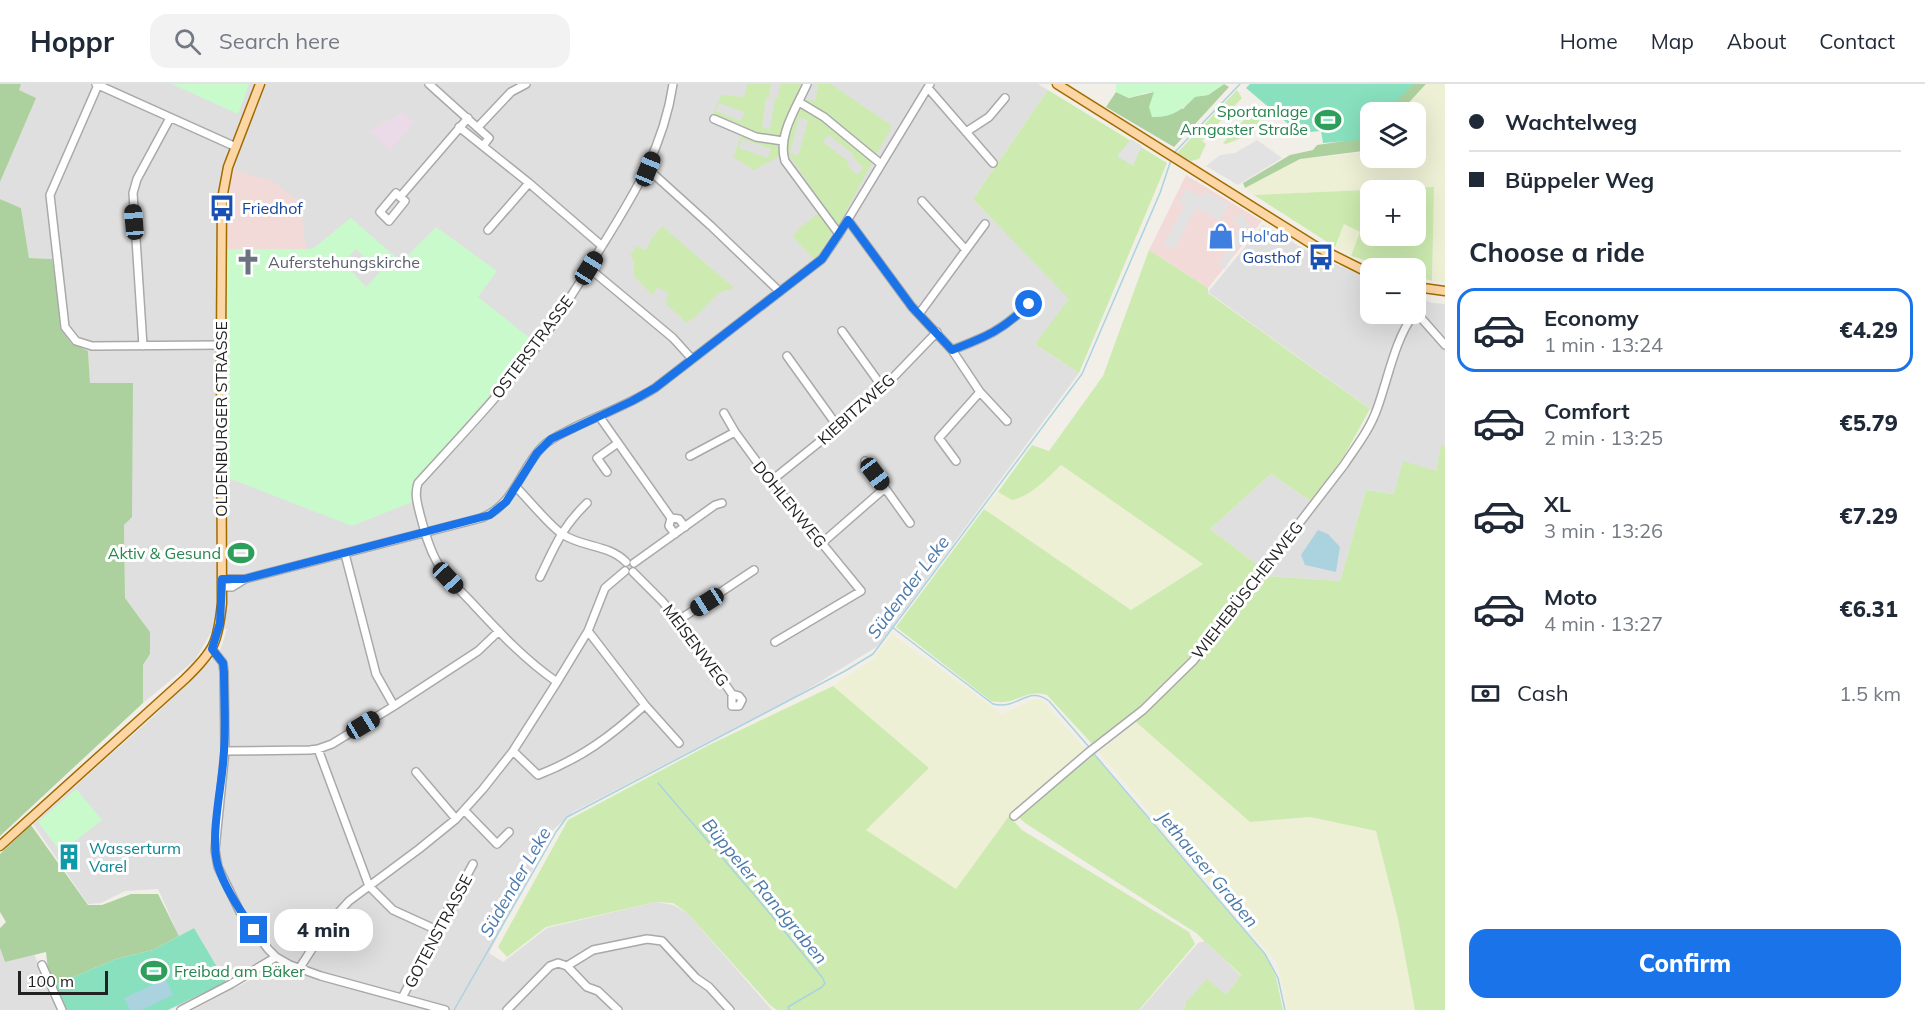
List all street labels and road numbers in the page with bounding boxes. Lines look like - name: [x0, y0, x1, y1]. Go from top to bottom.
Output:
- street label: OSTERSTRASSE: [487, 292, 577, 402]
- street label: OLDENBURGER STRASSE: [211, 321, 231, 517]
- street label: KIEBITZWEG: [813, 369, 899, 449]
- street label: DOHLENWEG: [749, 457, 831, 551]
- street label: WIEHEBÜSCHENWEG: [1187, 517, 1307, 663]
- street label: MEISENWEG: [659, 600, 733, 690]
- street label: GOTENSTRASSE: [400, 871, 476, 991]

